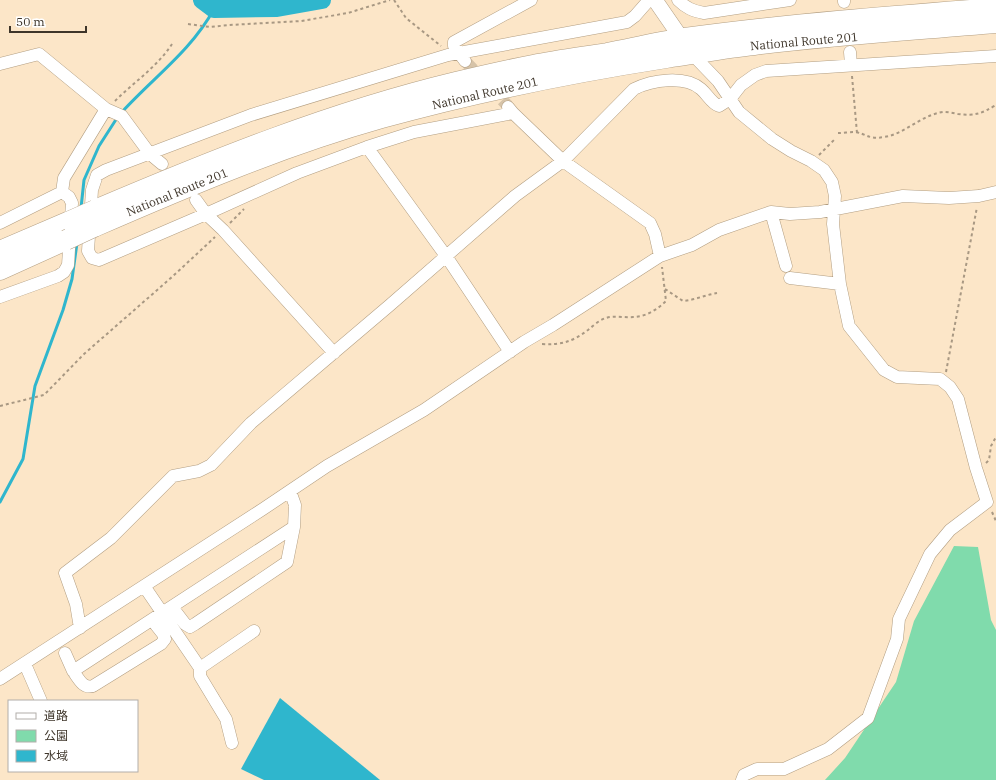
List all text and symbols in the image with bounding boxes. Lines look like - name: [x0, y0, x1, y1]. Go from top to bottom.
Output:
- scale bar: [10, 8, 86, 34]
- text: 50 m: [16, 14, 45, 29]
- street label: National Route 201: [749, 29, 859, 53]
- street label: National Route 201: [431, 74, 539, 112]
- street label: National Route 201: [124, 165, 230, 219]
- legend: [8, 700, 138, 772]
- text: 道路: [44, 708, 68, 723]
- text: 公園: [44, 728, 68, 743]
- text: 水域: [44, 748, 68, 763]

